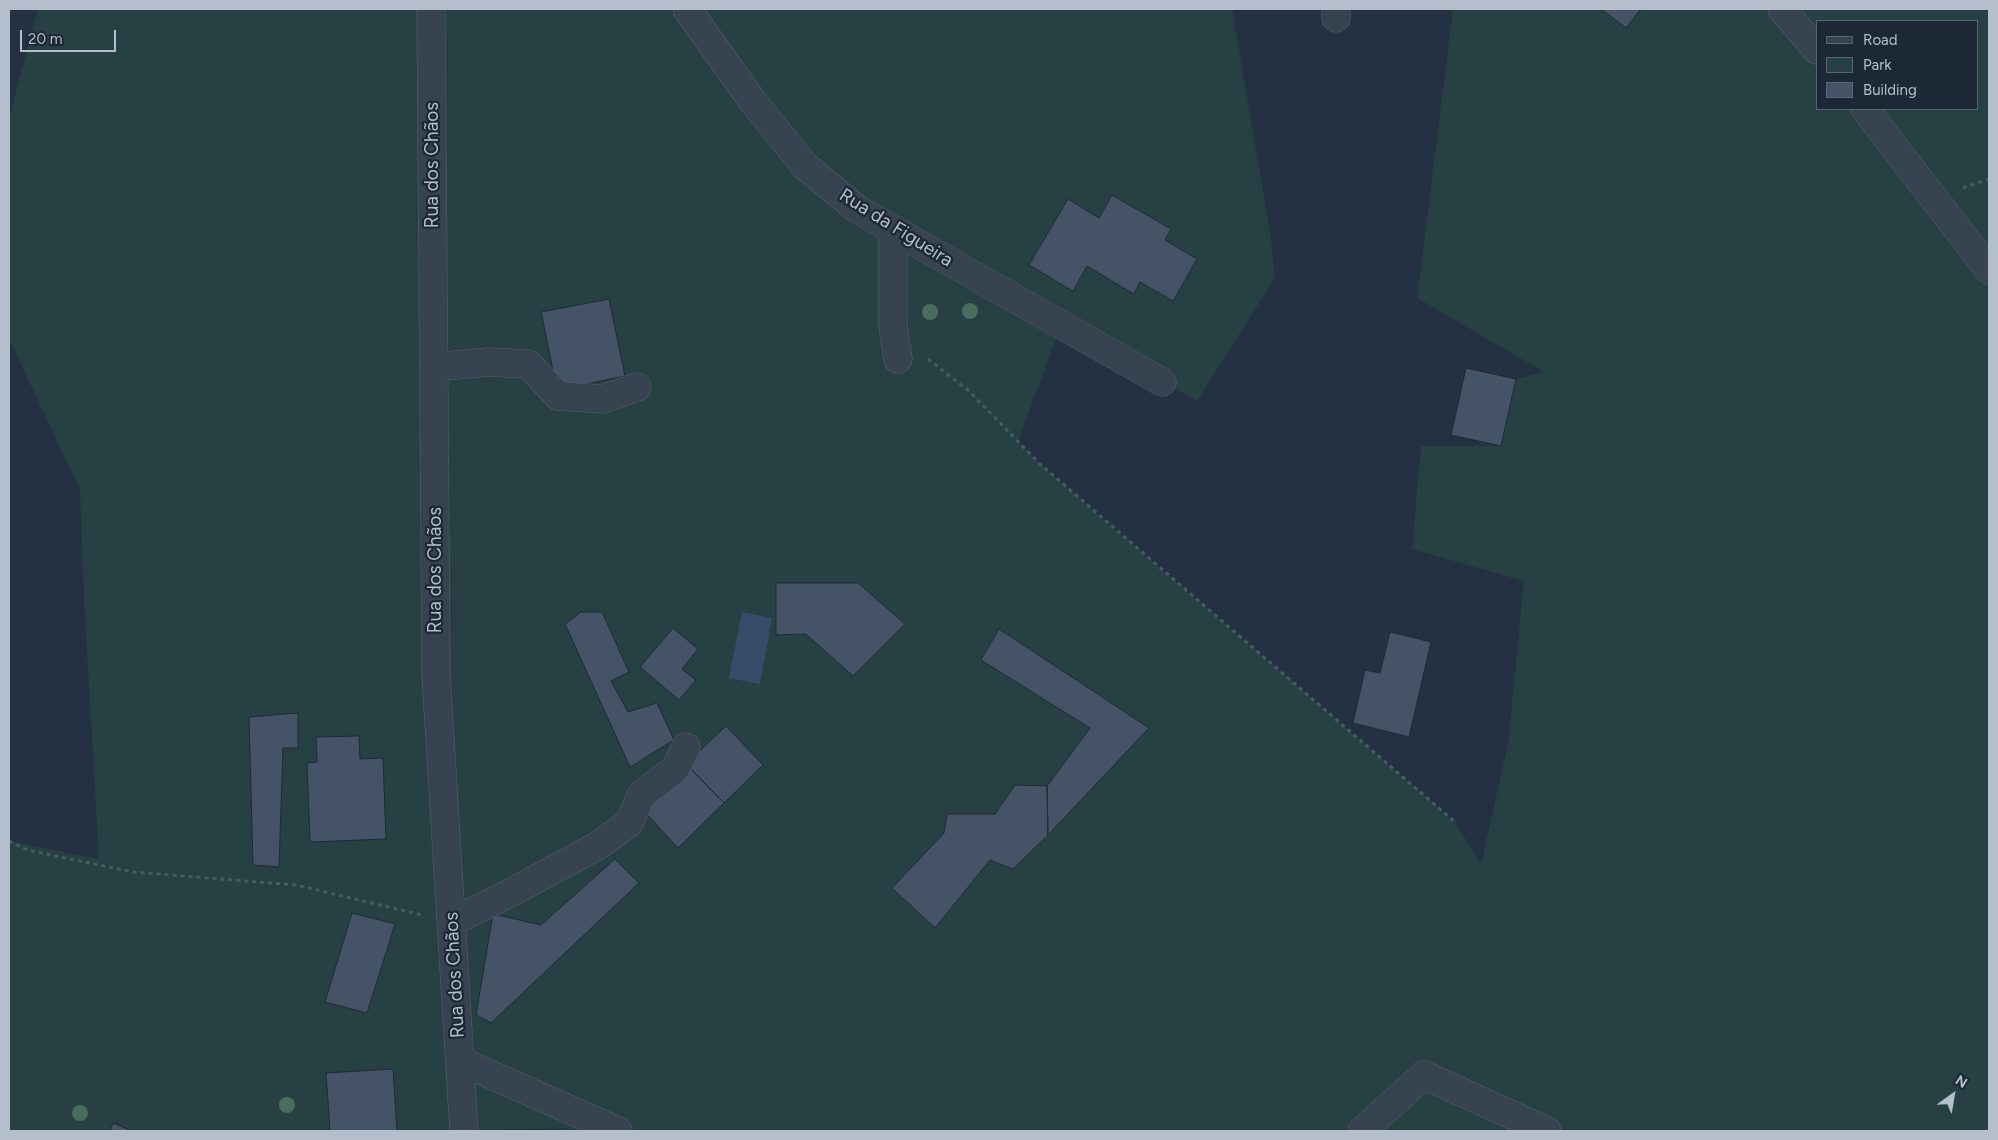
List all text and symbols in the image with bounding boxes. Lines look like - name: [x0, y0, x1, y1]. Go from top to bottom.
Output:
- scale bar: [22, 20, 119, 52]
- legend: [1816, 20, 1978, 110]
- text: 20 m: [28, 30, 62, 48]
- text: Road: [1863, 31, 1898, 49]
- text: Park: [1863, 56, 1892, 74]
- text: Building: [1863, 81, 1917, 99]
- street label: Rua dos Chãos: [421, 102, 443, 228]
- street label: Rua da Figueira: [835, 184, 957, 272]
- street label: Rua dos Chãos: [424, 507, 446, 633]
- street label: Rua dos Chãos: [440, 911, 470, 1039]
- north arrow: [1928, 1070, 1978, 1120]
- text: N: [1952, 1072, 1970, 1092]

